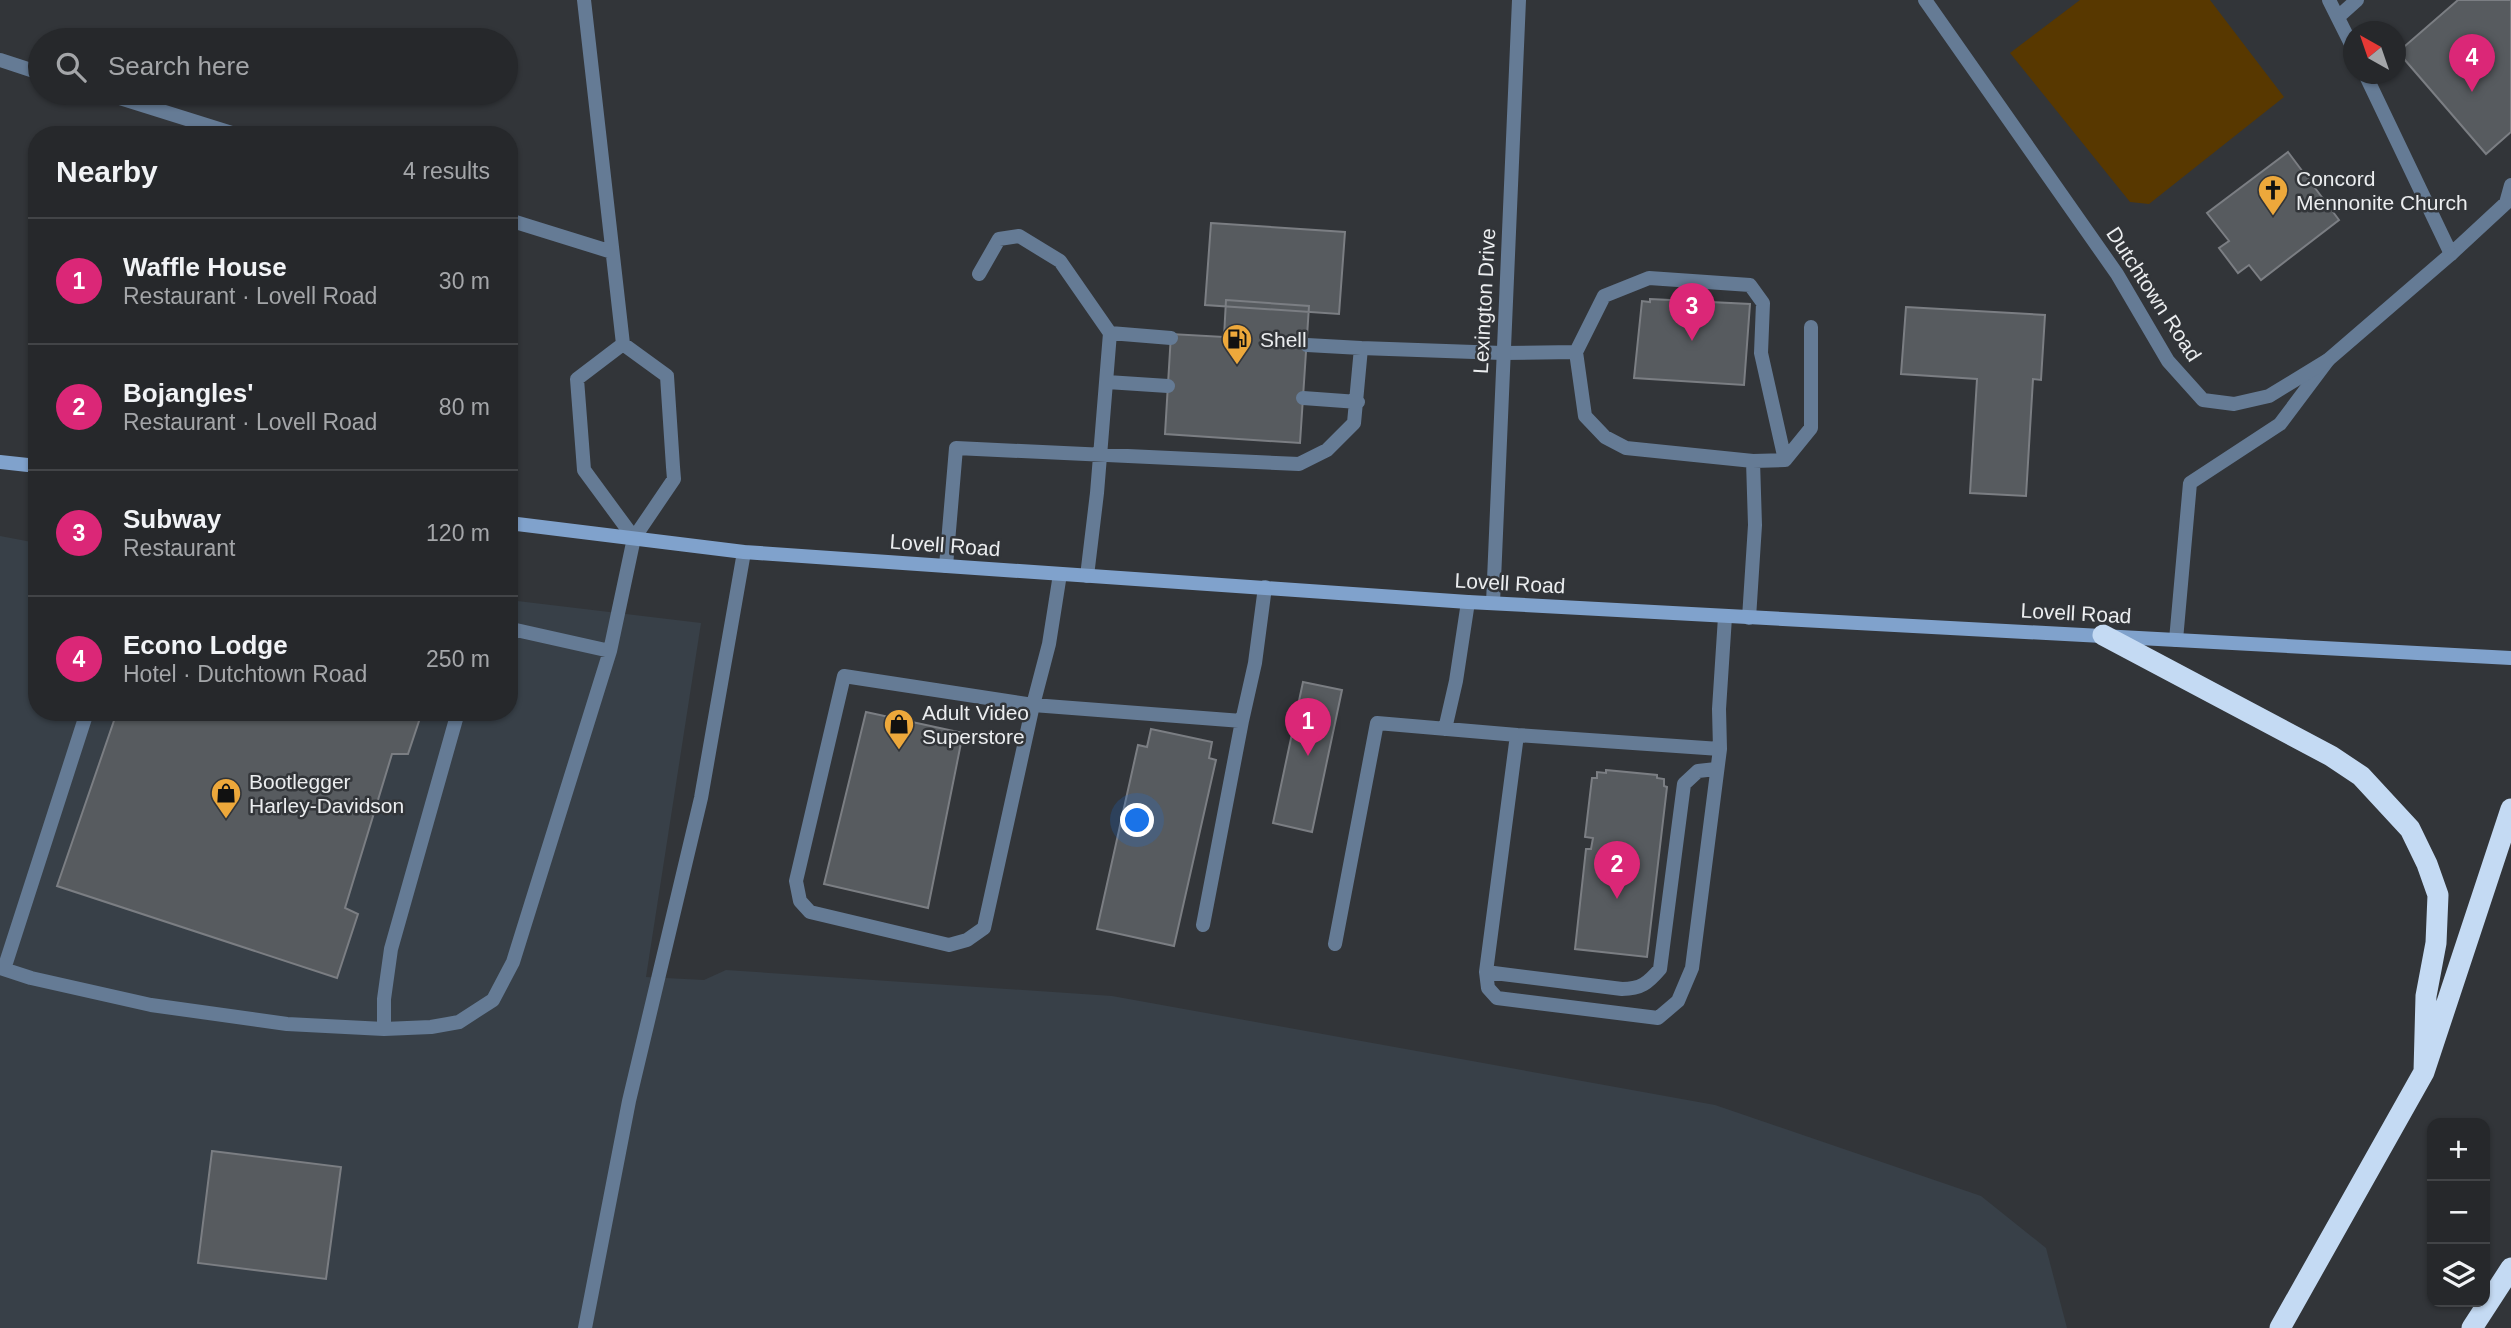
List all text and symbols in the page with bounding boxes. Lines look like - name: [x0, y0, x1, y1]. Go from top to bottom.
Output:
- north arrow: [2343, 21, 2406, 84]
- search box: [28, 28, 518, 105]
- pin: 4: [2449, 34, 2495, 92]
- icon: search: [52, 48, 90, 86]
- text: Search here: [108, 51, 250, 81]
- text: Nearby: [56, 155, 158, 188]
- text: 4 results: [403, 158, 490, 184]
- place label: Concord Mennonite Church: [2296, 167, 2468, 214]
- church icon: Concord Mennonite Church: [2256, 173, 2290, 217]
- street label: Dutchtown Road: [2102, 223, 2206, 365]
- street label: Lexington Drive: [1469, 228, 1499, 374]
- text: Waffle House: [123, 252, 287, 282]
- text: 1: [73, 268, 85, 294]
- text: 30 m: [439, 268, 490, 294]
- text: Restaurant · Lovell Road: [123, 283, 377, 309]
- pin: 3: [1669, 283, 1715, 341]
- fuel station icon: Shell: [1220, 322, 1254, 366]
- place label: Shell: [1260, 328, 1307, 351]
- text: Bojangles': [123, 378, 253, 408]
- text: 2: [73, 394, 85, 420]
- text: 80 m: [439, 394, 490, 420]
- text: Restaurant · Lovell Road: [123, 409, 377, 435]
- text: Subway: [123, 504, 221, 534]
- text: 3: [73, 520, 85, 546]
- text: 120 m: [426, 520, 490, 546]
- street label: Lovell Road: [889, 530, 1001, 560]
- text: Restaurant: [123, 535, 236, 561]
- street label: Lovell Road: [1454, 569, 1566, 597]
- street label: Lovell Road: [2020, 599, 2132, 627]
- text: Econo Lodge: [123, 630, 288, 660]
- text: 4: [73, 646, 85, 672]
- text: 250 m: [426, 646, 490, 672]
- text: Hotel · Dutchtown Road: [123, 661, 367, 687]
- pin: 1: [1285, 698, 1331, 756]
- place label: Adult Video Superstore: [922, 701, 1029, 748]
- shop icon: Adult Video Superstore: [882, 707, 916, 751]
- place label: Bootlegger Harley-Davidson: [249, 770, 404, 817]
- shop icon: Bootlegger Harley-Davidson: [209, 776, 243, 820]
- your location: [1120, 803, 1154, 837]
- pin: 2: [1594, 841, 1640, 899]
- map controls: [2427, 1118, 2490, 1307]
- button: +: [2427, 1118, 2490, 1181]
- button: −: [2427, 1181, 2490, 1244]
- button: layers: [2427, 1244, 2490, 1307]

